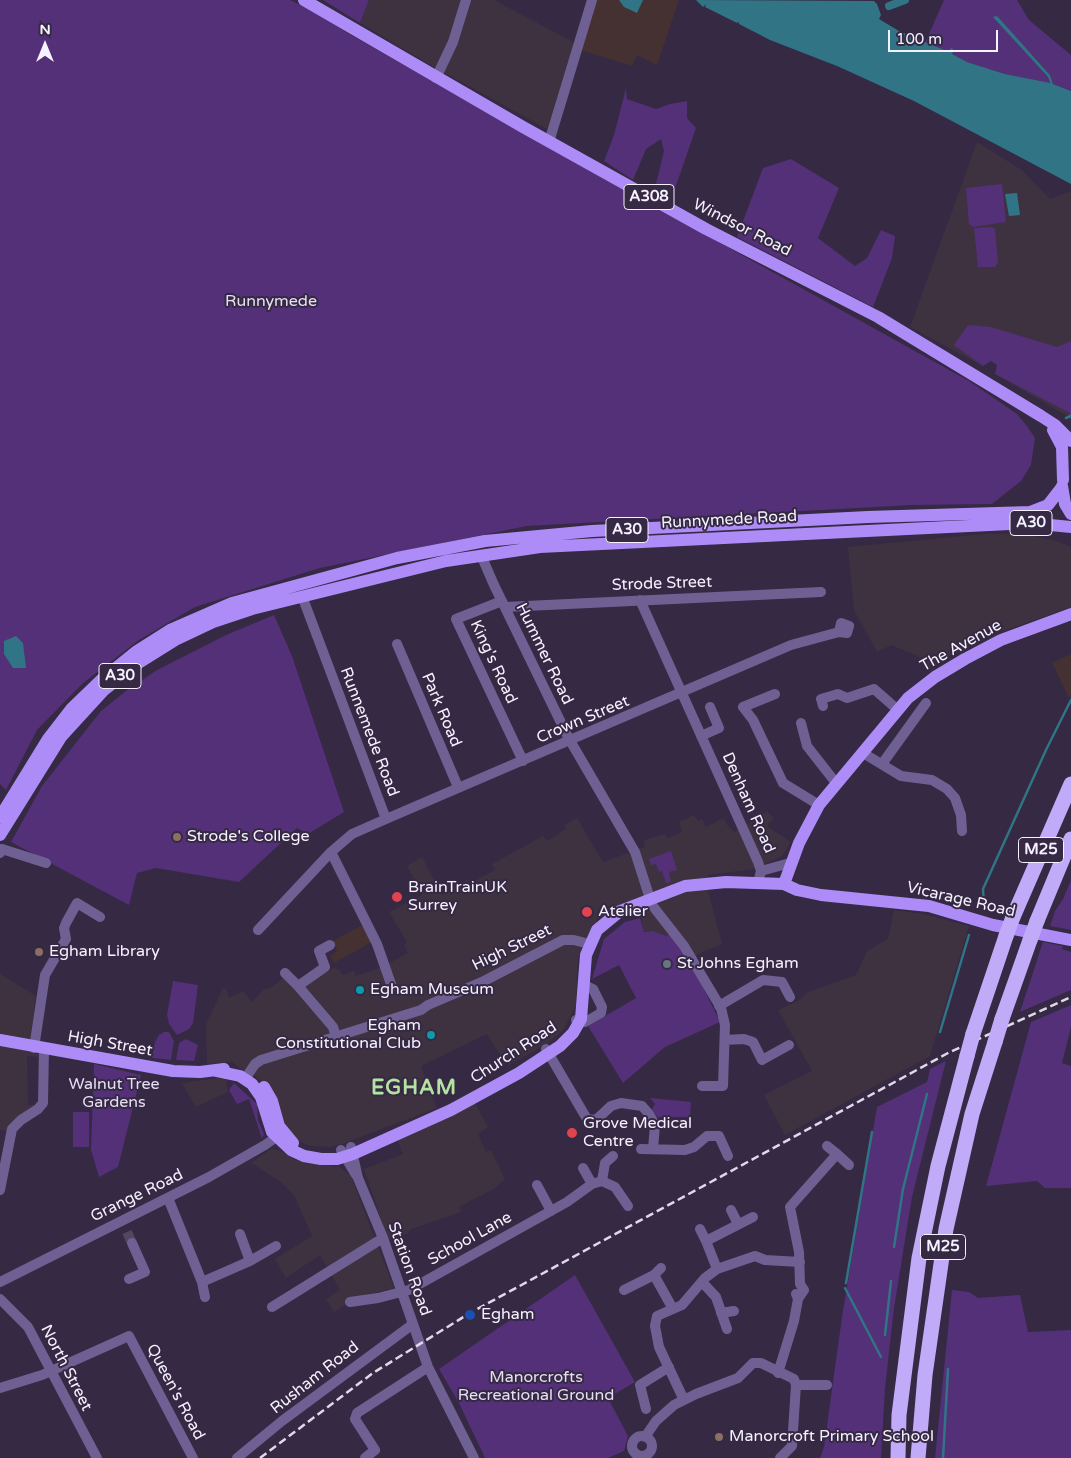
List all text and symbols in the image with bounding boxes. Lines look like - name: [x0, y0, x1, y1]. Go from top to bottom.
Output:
- north arrow: [20, 20, 70, 70]
- scale bar: [891, 20, 1001, 52]
- text: N: [39, 21, 51, 38]
- text: 100 m: [896, 30, 942, 48]
- road number: A308: [624, 184, 674, 210]
- street label: Windsor Road: [690, 195, 794, 261]
- park label: Runnymede: [225, 292, 317, 312]
- street label: Runnymede Road: [660, 507, 798, 533]
- road number: A30: [1010, 510, 1052, 536]
- road number: A30: [606, 518, 648, 542]
- street label: Strode Street: [612, 573, 712, 595]
- street label: Hummer Road: [511, 600, 577, 708]
- street label: The Avenue: [917, 616, 1005, 676]
- street label: King's Road: [465, 617, 521, 707]
- road number: A30: [99, 664, 141, 688]
- street label: Runnemede Road: [335, 665, 403, 799]
- street label: Park Road: [417, 670, 465, 750]
- street label: Crown Street: [534, 692, 632, 748]
- street label: Denham Road: [717, 750, 779, 856]
- place label: Strode's College: [187, 827, 310, 847]
- marker: Strode's College: [171, 831, 183, 843]
- road number: M25: [1018, 838, 1064, 862]
- place label: BrainTrainUK Surrey: [408, 878, 507, 916]
- street label: Vicarage Road: [905, 878, 1017, 922]
- marker: BrainTrainUK Surrey: [390, 890, 404, 904]
- place label: Atelier: [598, 902, 648, 922]
- marker: Atelier: [580, 905, 594, 919]
- street label: High Street: [469, 921, 555, 975]
- place label: Egham Library: [49, 942, 160, 962]
- marker: Egham Library: [33, 946, 45, 958]
- place label: St Johns Egham: [677, 954, 799, 974]
- marker: St Johns Egham: [661, 958, 673, 970]
- place label: Egham Museum: [370, 980, 494, 1000]
- marker: Egham Museum: [354, 984, 366, 996]
- place label: Egham Constitutional Club: [275, 1016, 421, 1054]
- street label: Church Road: [467, 1018, 561, 1088]
- street label: High Street: [66, 1027, 154, 1061]
- marker: Egham Constitutional Club: [425, 1029, 437, 1041]
- park label: Walnut Tree Gardens: [69, 1075, 159, 1113]
- district label: EGHAM: [370, 1075, 458, 1101]
- place label: Grove Medical Centre: [583, 1114, 692, 1152]
- marker: Grove Medical Centre: [565, 1126, 579, 1140]
- street label: Grange Road: [88, 1165, 186, 1227]
- street label: School Lane: [425, 1208, 515, 1270]
- street label: Station Road: [383, 1220, 435, 1318]
- road number: M25: [920, 1234, 966, 1260]
- place label: Egham: [481, 1305, 535, 1325]
- marker: Egham: [463, 1308, 477, 1322]
- street label: North Street: [36, 1322, 96, 1414]
- street label: Rusham Road: [267, 1338, 363, 1418]
- street label: Queen's Road: [142, 1341, 208, 1443]
- park label: Manorcrofts Recreational Ground: [458, 1368, 614, 1406]
- place label: Manorcroft Primary School: [729, 1427, 934, 1447]
- marker: Manorcroft Primary School: [713, 1431, 725, 1443]

